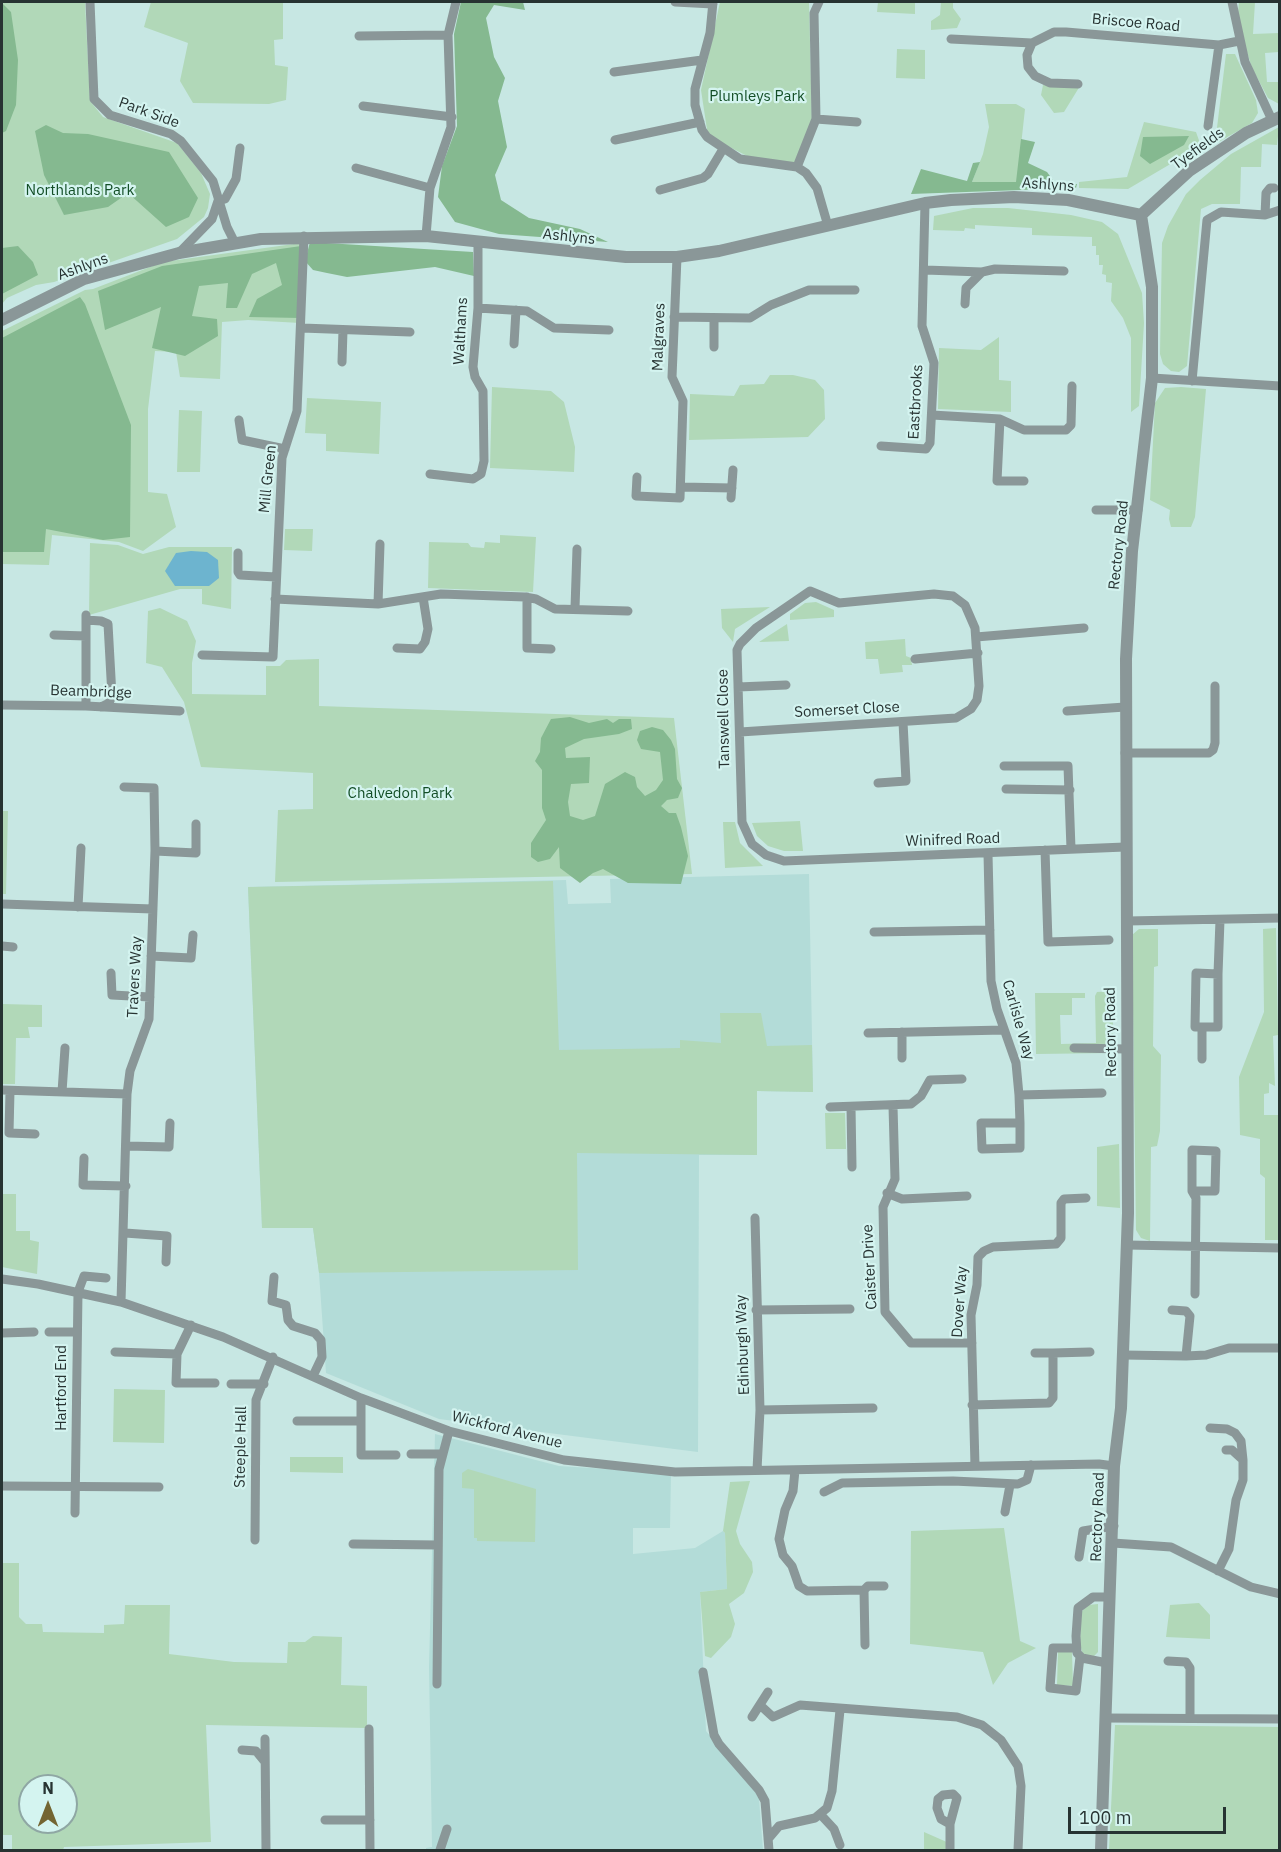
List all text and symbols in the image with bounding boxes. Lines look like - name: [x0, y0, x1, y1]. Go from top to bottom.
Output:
- street label: Briscoe Road: [1091, 10, 1181, 36]
- park label: Plumleys Park: [709, 88, 805, 106]
- street label: Park Side: [116, 94, 182, 132]
- street label: Tyefields: [1168, 124, 1228, 174]
- street label: Ashlyns: [1021, 174, 1075, 196]
- park label: Northlands Park: [26, 182, 134, 200]
- street label: Ashlyns: [542, 225, 596, 249]
- street label: Ashlyns: [55, 250, 111, 284]
- street label: Walthams: [450, 297, 472, 365]
- street label: Malgraves: [649, 303, 669, 371]
- street label: Eastbrooks: [905, 364, 927, 440]
- street label: Mill Green: [255, 444, 281, 514]
- street label: Rectory Road: [1105, 499, 1133, 591]
- street label: Tanswell Close: [714, 669, 734, 769]
- street label: Beambridge: [50, 682, 132, 702]
- street label: Somerset Close: [794, 698, 900, 722]
- park label: Chalvedon Park: [348, 785, 452, 803]
- street label: Winifred Road: [905, 829, 1001, 851]
- street label: Travers Way: [124, 936, 146, 1018]
- street label: Carlisle Way: [998, 978, 1038, 1062]
- street label: Rectory Road: [1101, 987, 1121, 1077]
- street label: Caister Drive: [859, 1224, 881, 1310]
- street label: Dover Way: [949, 1266, 971, 1338]
- street label: Edinburgh Way: [732, 1294, 754, 1396]
- street label: Hartford End: [53, 1345, 71, 1431]
- street label: Steeple Hall: [231, 1406, 251, 1488]
- street label: Wickford Avenue: [450, 1408, 564, 1452]
- street label: Rectory Road: [1087, 1472, 1109, 1562]
- north arrow: [18, 1774, 78, 1834]
- text: N: [42, 1778, 54, 1798]
- scale bar: [1071, 1795, 1228, 1833]
- text: 100 m: [1079, 1806, 1131, 1829]

